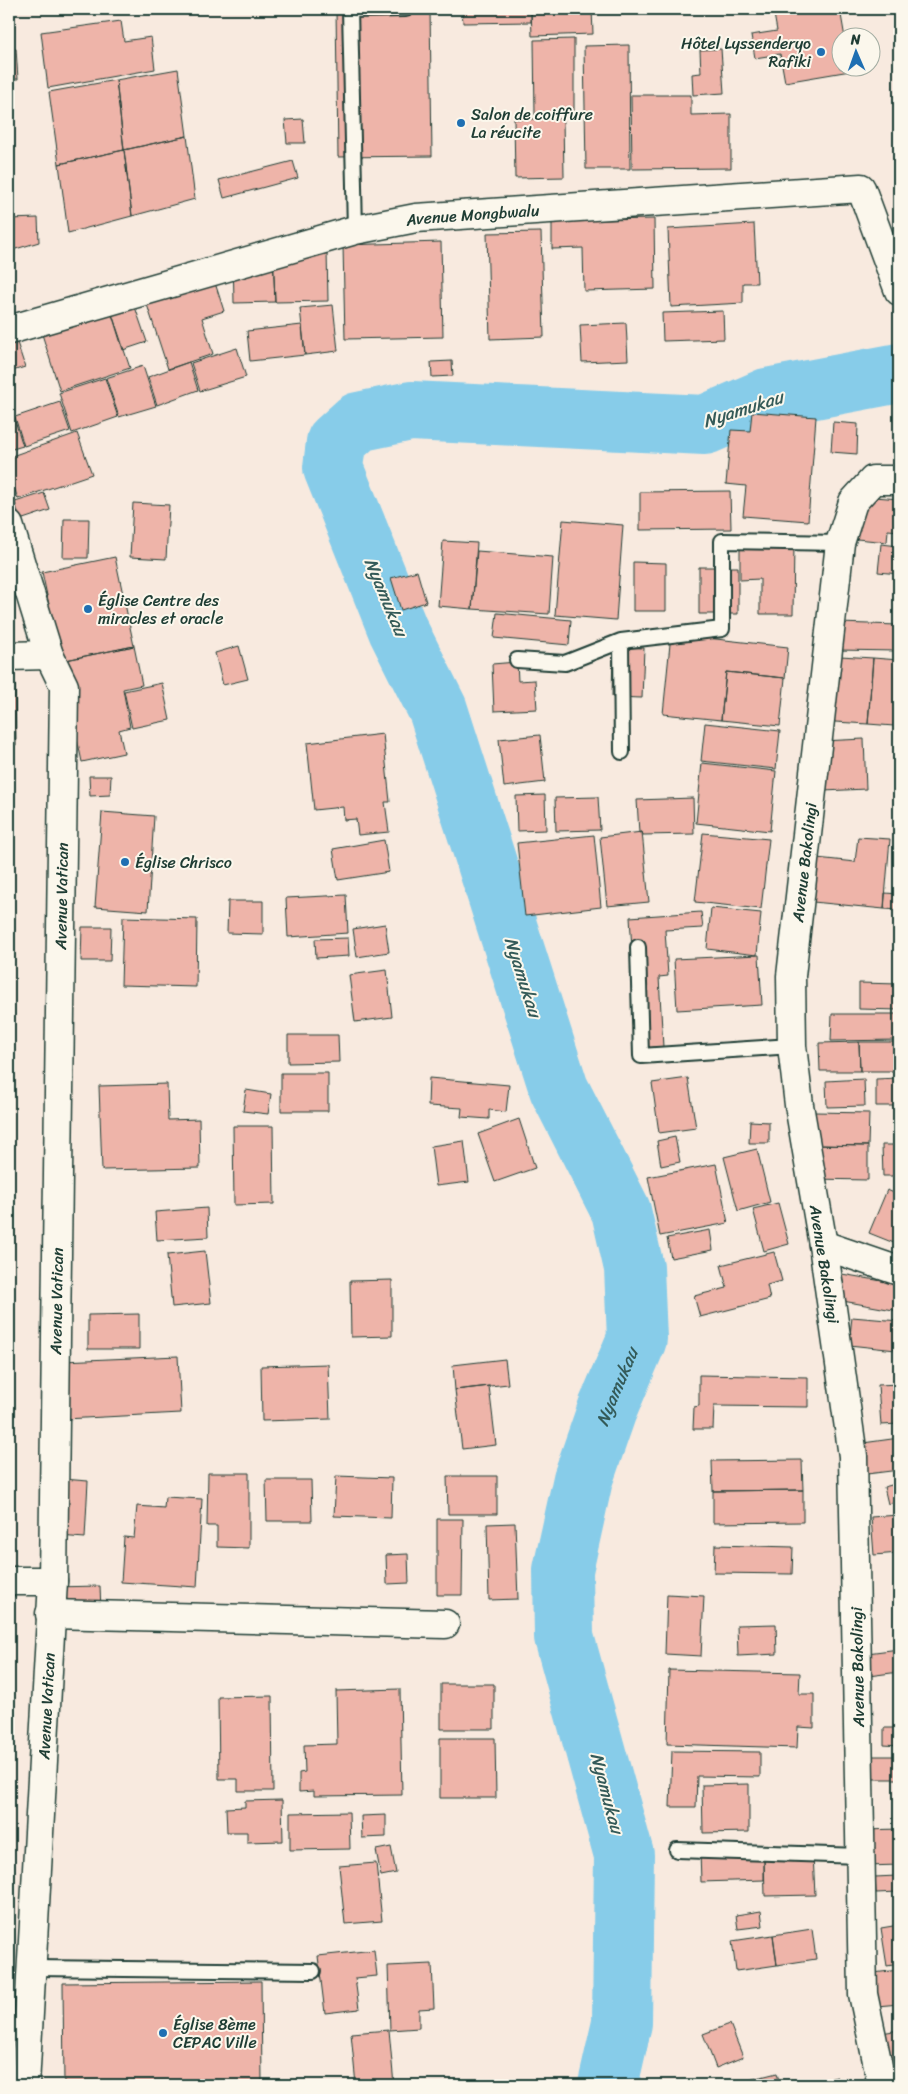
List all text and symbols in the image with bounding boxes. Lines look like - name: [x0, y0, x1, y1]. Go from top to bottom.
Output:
- text: N: [849, 27, 861, 52]
- north arrow: [830, 28, 880, 78]
- place label: Hôtel Lyssenderyo Rafiki: [681, 29, 812, 76]
- marker: Hôtel Lyssenderyo Rafiki: [815, 46, 827, 58]
- place label: Salon de coiffure La réucite: [471, 100, 593, 147]
- marker: Salon de coiffure La réucite: [455, 117, 467, 129]
- street label: Avenue Mongbwalu: [402, 196, 541, 235]
- water label: Nyamukau: [699, 380, 789, 437]
- water label: Nyamukau: [355, 553, 418, 643]
- place label: Église Centre des miracles et oracle: [98, 586, 223, 633]
- marker: Église Centre des miracles et oracle: [82, 603, 94, 615]
- street label: Avenue Bakolingi: [783, 800, 826, 925]
- street label: Avenue Vatican: [46, 842, 77, 951]
- place label: Église Chrisco: [135, 848, 232, 877]
- marker: Église Chrisco: [119, 856, 131, 868]
- water label: Nyamukau: [495, 933, 552, 1023]
- street label: Avenue Bakolingi: [801, 1202, 848, 1326]
- street label: Avenue Vatican: [41, 1247, 72, 1356]
- water label: Nyamukau: [587, 1340, 648, 1431]
- street label: Avenue Bakolingi: [842, 1606, 873, 1728]
- street label: Avenue Vatican: [29, 1651, 64, 1761]
- water label: Nyamukau: [581, 1749, 634, 1839]
- place label: Église 8ème CEPAC Ville: [173, 2010, 257, 2057]
- marker: Église 8ème CEPAC Ville: [157, 2027, 169, 2039]

